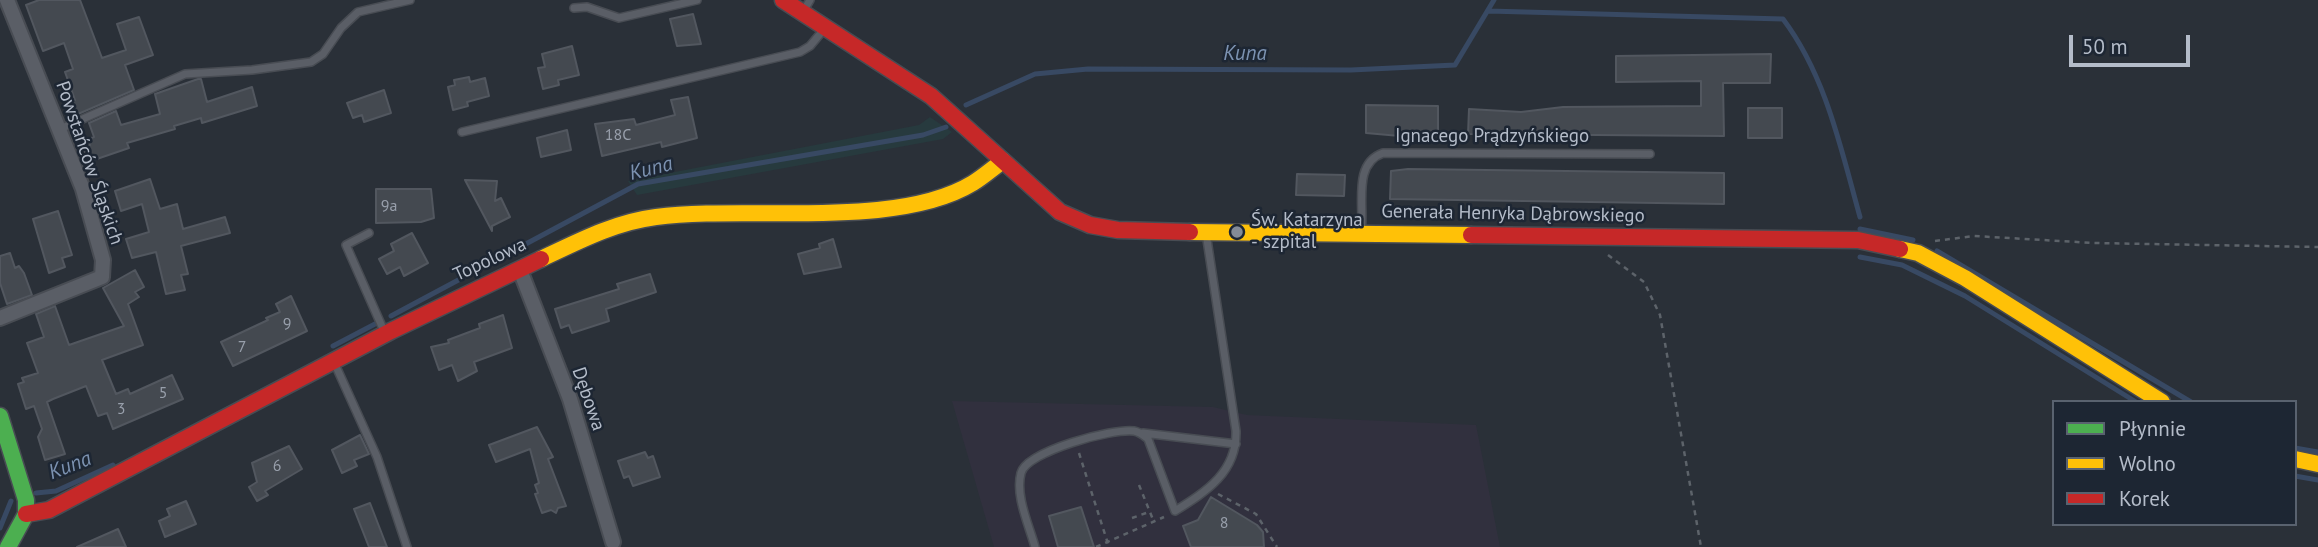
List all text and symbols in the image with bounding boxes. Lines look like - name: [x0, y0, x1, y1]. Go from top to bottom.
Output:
- scale bar: [2073, 21, 2194, 65]
- text: 50 m: [2082, 33, 2128, 60]
- water label: Kuna: [1223, 41, 1267, 67]
- street label: Powstańców Śląskich: [50, 78, 128, 248]
- house number: 18C: [605, 125, 631, 145]
- street label: Ignacego Prądzyńskiego: [1395, 126, 1589, 148]
- water label: Kuna: [627, 152, 675, 186]
- house number: 9a: [381, 196, 397, 216]
- street label: Generała Henryka Dąbrowskiego: [1381, 200, 1645, 228]
- place label: Św. Katarzyna - szpital: [1251, 210, 1363, 254]
- marker: Św. Katarzyna - szpital: [1229, 224, 1245, 240]
- street label: Topolowa: [450, 233, 530, 287]
- house number: 9: [283, 314, 291, 334]
- house number: 7: [238, 337, 246, 357]
- street label: Dębowa: [567, 364, 609, 434]
- house number: 5: [159, 383, 167, 403]
- house number: 3: [117, 399, 125, 419]
- legend: [2052, 400, 2297, 526]
- text: Płynnie: [2119, 415, 2186, 442]
- water label: Kuna: [45, 446, 95, 486]
- text: Wolno: [2119, 450, 2176, 477]
- house number: 6: [273, 456, 281, 476]
- text: Korek: [2119, 485, 2170, 512]
- house number: 8: [1220, 513, 1228, 533]

